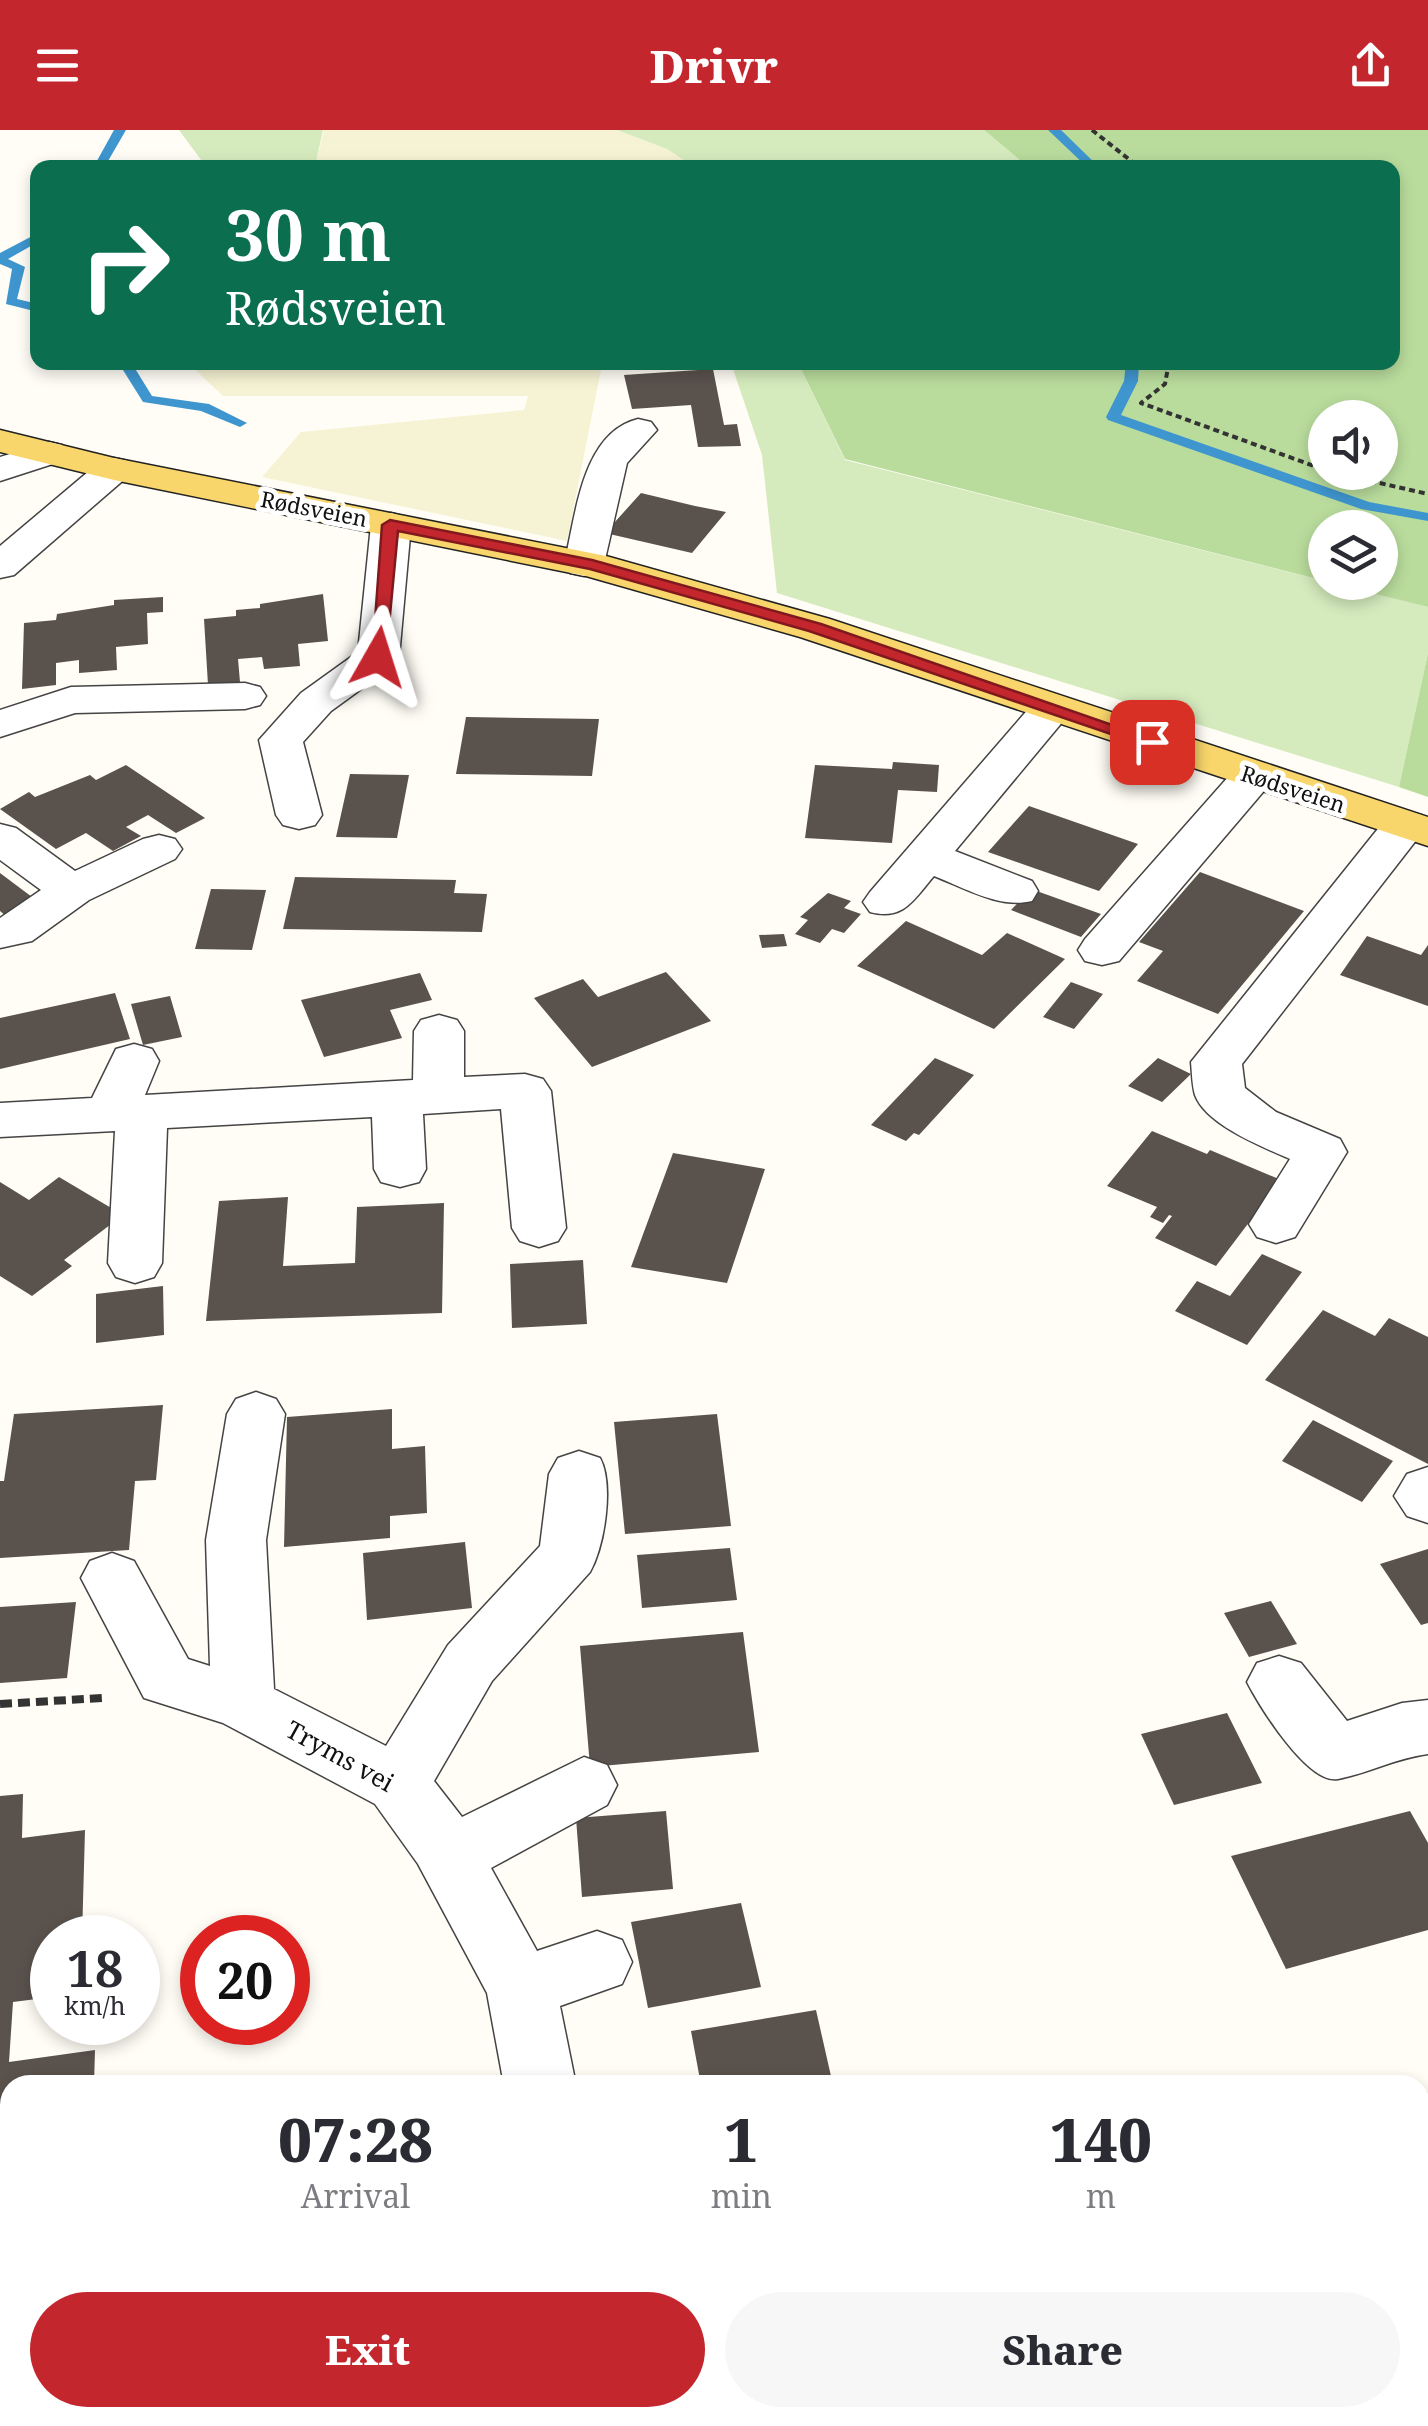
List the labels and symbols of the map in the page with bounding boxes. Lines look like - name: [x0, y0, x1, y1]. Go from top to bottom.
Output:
- street label: Rødsveien: [258, 483, 370, 533]
- position arrow: [326, 605, 430, 709]
- pin: [1110, 700, 1195, 785]
- street label: Rødsveien: [1237, 757, 1349, 819]
- street label: Tryms vei: [280, 1712, 401, 1799]
- speed limit sign: 20: [180, 1915, 310, 2045]

